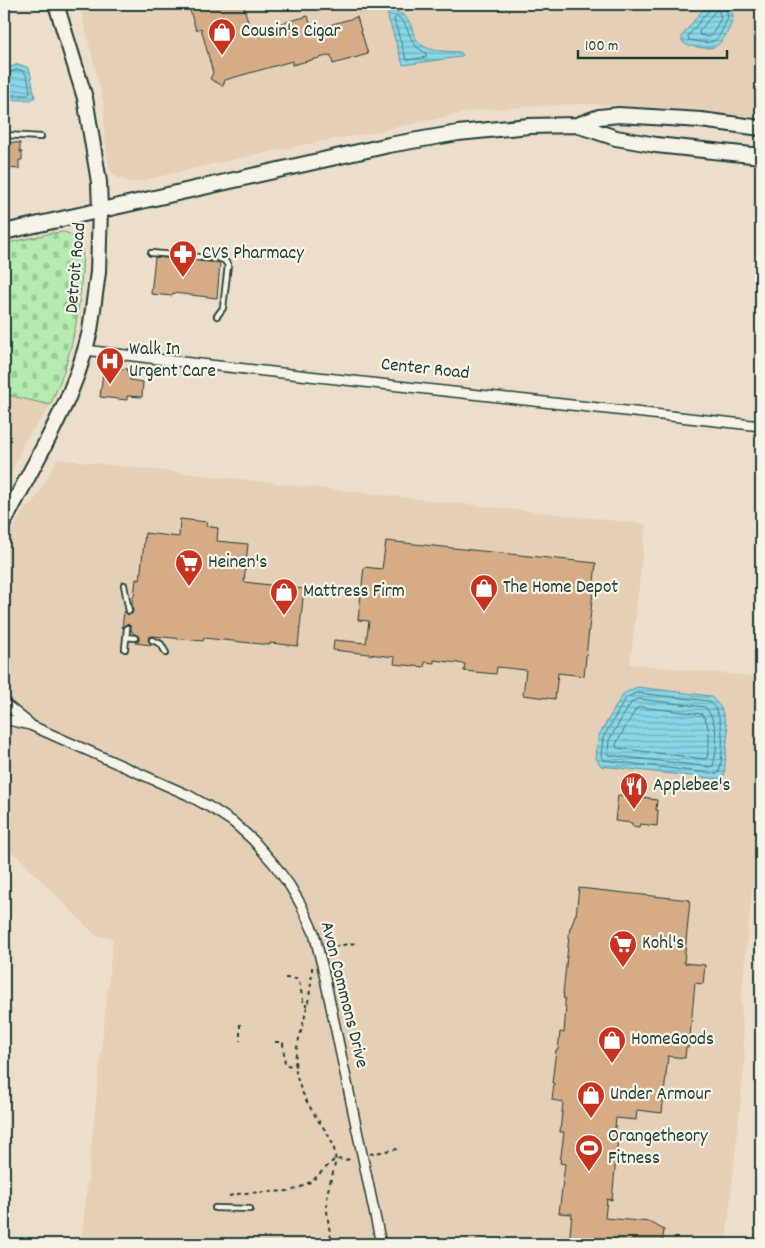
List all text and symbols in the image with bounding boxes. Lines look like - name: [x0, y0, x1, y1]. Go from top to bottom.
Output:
- shop icon: Cousin's Cigar: [207, 17, 237, 56]
- place label: Cousin's Cigar: [241, 19, 341, 46]
- scale bar: [578, 28, 726, 60]
- text: 100 m: [585, 36, 618, 58]
- street label: Detroit Road: [60, 221, 94, 315]
- pharmacy icon: CVS Pharmacy: [168, 239, 198, 278]
- place label: CVS Pharmacy: [202, 241, 304, 268]
- place label: Walk In Urgent Care: [129, 337, 216, 386]
- hospital icon: Walk In Urgent Care: [95, 346, 125, 385]
- street label: Center Road: [379, 352, 471, 388]
- supermarket icon: Heinen's: [174, 548, 204, 587]
- place label: Heinen's: [208, 550, 267, 577]
- shop icon: The Home Depot: [469, 573, 499, 612]
- place label: The Home Depot: [503, 575, 618, 602]
- shop icon: Mattress Firm: [269, 577, 299, 616]
- place label: Mattress Firm: [303, 579, 405, 606]
- restaurant icon: Applebee's: [619, 771, 649, 810]
- place label: Applebee's: [653, 773, 730, 800]
- street label: Avon Commons Drive: [312, 919, 374, 1071]
- supermarket icon: Kohl's: [608, 929, 638, 968]
- place label: Kohl's: [642, 931, 684, 958]
- shop icon: HomeGoods: [597, 1025, 627, 1064]
- place label: HomeGoods: [631, 1027, 714, 1054]
- shop icon: Under Armour: [576, 1080, 606, 1119]
- place label: Under Armour: [610, 1082, 711, 1109]
- place label: Orangetheory Fitness: [608, 1124, 708, 1173]
- sports icon: Orangetheory Fitness: [574, 1133, 604, 1172]

